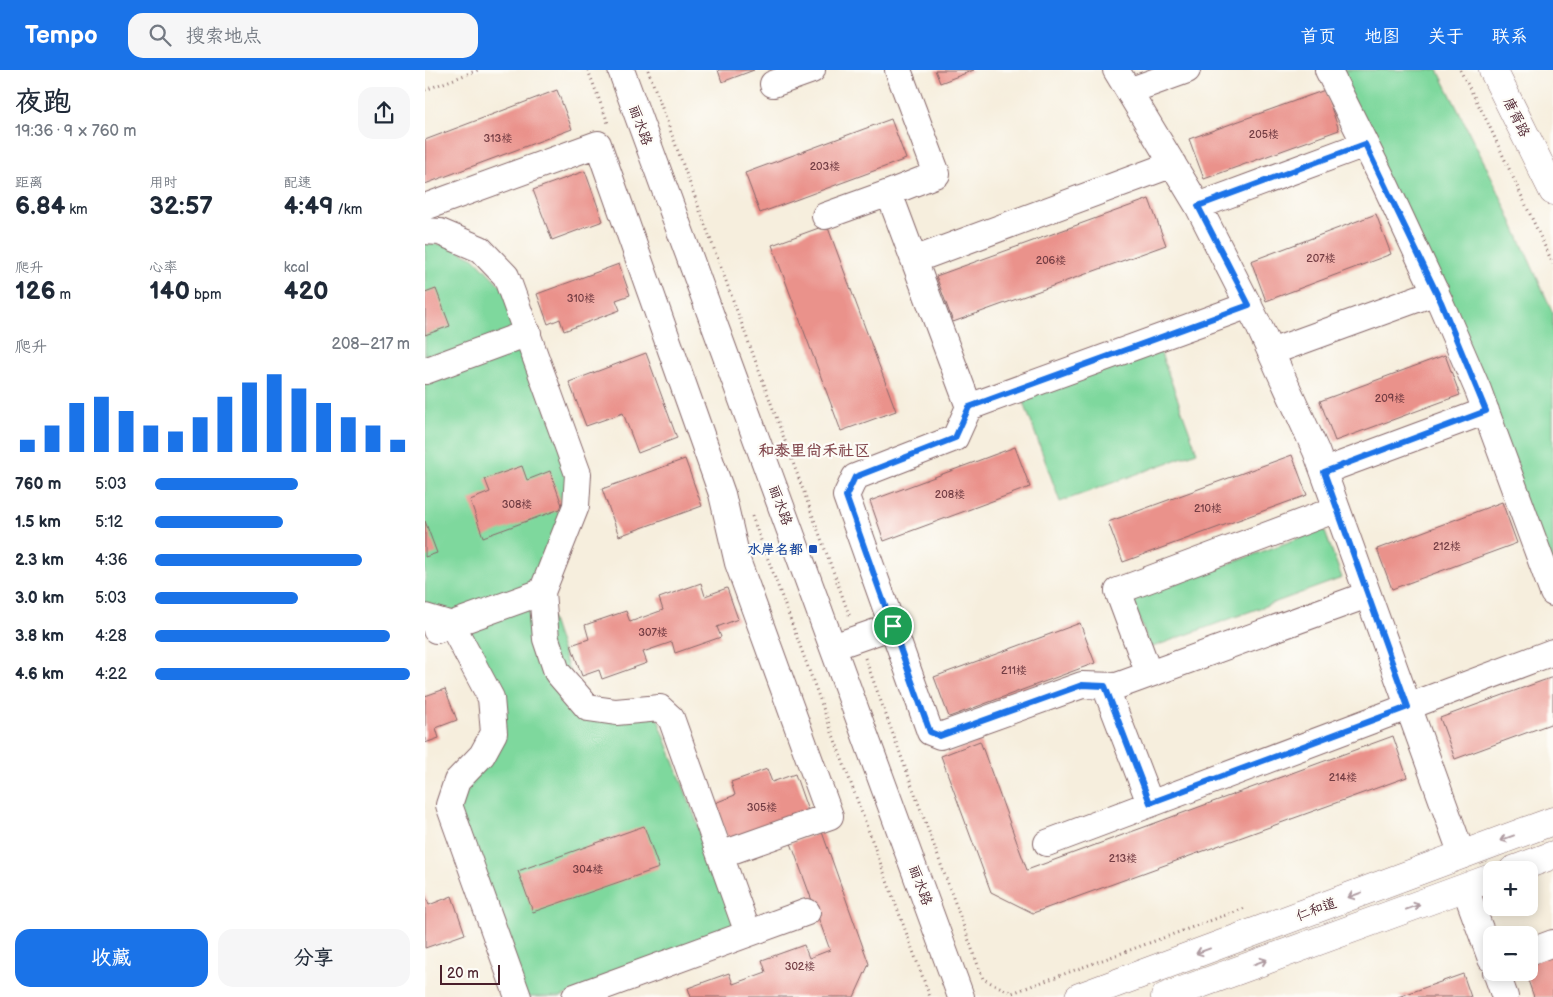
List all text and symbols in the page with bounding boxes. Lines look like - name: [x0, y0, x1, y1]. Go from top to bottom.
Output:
- search box: [128, 13, 478, 58]
- text: Tempo: [25, 21, 98, 50]
- icon: search: [146, 21, 174, 49]
- text: 搜索地点: [186, 25, 262, 48]
- text: 首页: [1300, 26, 1336, 47]
- text: 地图: [1364, 26, 1400, 47]
- text: 关于: [1428, 26, 1464, 47]
- text: 联系: [1492, 26, 1528, 47]
- text: 夜跑: [15, 86, 71, 119]
- button: share: [358, 87, 410, 139]
- street label: 唐胥路: [1500, 95, 1533, 140]
- street label: 丽水路: [625, 103, 656, 148]
- text: 19:36 · 9 × 760 m: [15, 122, 136, 141]
- house number: 205楼: [1249, 128, 1279, 141]
- house number: 313楼: [484, 132, 512, 145]
- house number: 203楼: [810, 160, 840, 173]
- text: 距离: [15, 174, 43, 191]
- text: 用时: [149, 174, 177, 191]
- text: 配速: [284, 174, 312, 191]
- text: 6.84: [15, 191, 65, 222]
- text: 32:57: [149, 191, 213, 222]
- text: 4:49: [284, 191, 334, 222]
- text: km: [65, 201, 88, 218]
- text: /km: [334, 201, 362, 218]
- house number: 207楼: [1306, 252, 1336, 265]
- house number: 206楼: [1036, 254, 1066, 267]
- text: 爬升: [15, 259, 43, 276]
- text: 心率: [149, 259, 177, 276]
- text: kcal: [284, 259, 309, 276]
- text: 126: [15, 276, 56, 307]
- text: 140: [149, 276, 190, 307]
- text: 420: [284, 276, 328, 307]
- text: m: [56, 286, 71, 303]
- text: bpm: [190, 286, 222, 303]
- house number: 310楼: [567, 292, 595, 305]
- text: 208–217 m: [331, 335, 410, 354]
- text: 爬升: [15, 338, 47, 357]
- house number: 209楼: [1375, 392, 1405, 405]
- district label: 和泰里尚禾社区: [758, 442, 870, 461]
- text: 760 m: [15, 475, 61, 494]
- text: 5:03: [95, 475, 127, 494]
- street label: 丽水路: [765, 483, 796, 528]
- house number: 208楼: [935, 488, 965, 501]
- house number: 308楼: [502, 498, 532, 511]
- house number: 210楼: [1194, 502, 1222, 515]
- text: 1.5 km: [15, 513, 61, 532]
- text: 5:12: [95, 513, 123, 532]
- house number: 212楼: [1433, 540, 1461, 553]
- place label: 水岸名都: [747, 541, 803, 558]
- marker: 水岸名都: [807, 543, 819, 555]
- text: 2.3 km: [15, 551, 64, 570]
- text: 4:36: [95, 551, 128, 570]
- text: 3.0 km: [15, 589, 64, 608]
- text: 5:03: [95, 589, 127, 608]
- pin: [872, 605, 914, 647]
- icon: arrive: [879, 612, 907, 640]
- house number: 307楼: [638, 626, 668, 639]
- text: 3.8 km: [15, 627, 64, 646]
- text: 4:28: [95, 627, 127, 646]
- house number: 211楼: [1001, 664, 1027, 677]
- text: 4.6 km: [15, 665, 64, 684]
- text: 4:22: [95, 665, 127, 684]
- house number: 214楼: [1329, 771, 1357, 784]
- house number: 305楼: [747, 801, 777, 814]
- one-way arrow: [1500, 834, 1515, 843]
- house number: 213楼: [1109, 852, 1137, 865]
- map controls: [1483, 861, 1538, 981]
- button: +: [1483, 861, 1538, 916]
- house number: 304楼: [573, 863, 603, 876]
- street label: 丽水路: [905, 863, 936, 908]
- one-way arrow: [1348, 891, 1363, 900]
- street label: 仁和道: [1294, 894, 1339, 925]
- one-way arrow: [1405, 902, 1420, 911]
- button: −: [1483, 926, 1538, 981]
- button: 收藏: [15, 929, 208, 987]
- button: 分享: [218, 929, 410, 987]
- one-way arrow: [1195, 947, 1211, 956]
- one-way arrow: [1252, 957, 1267, 966]
- house number: 302楼: [785, 960, 815, 973]
- scale bar: [440, 962, 500, 985]
- text: 20 m: [447, 965, 479, 982]

